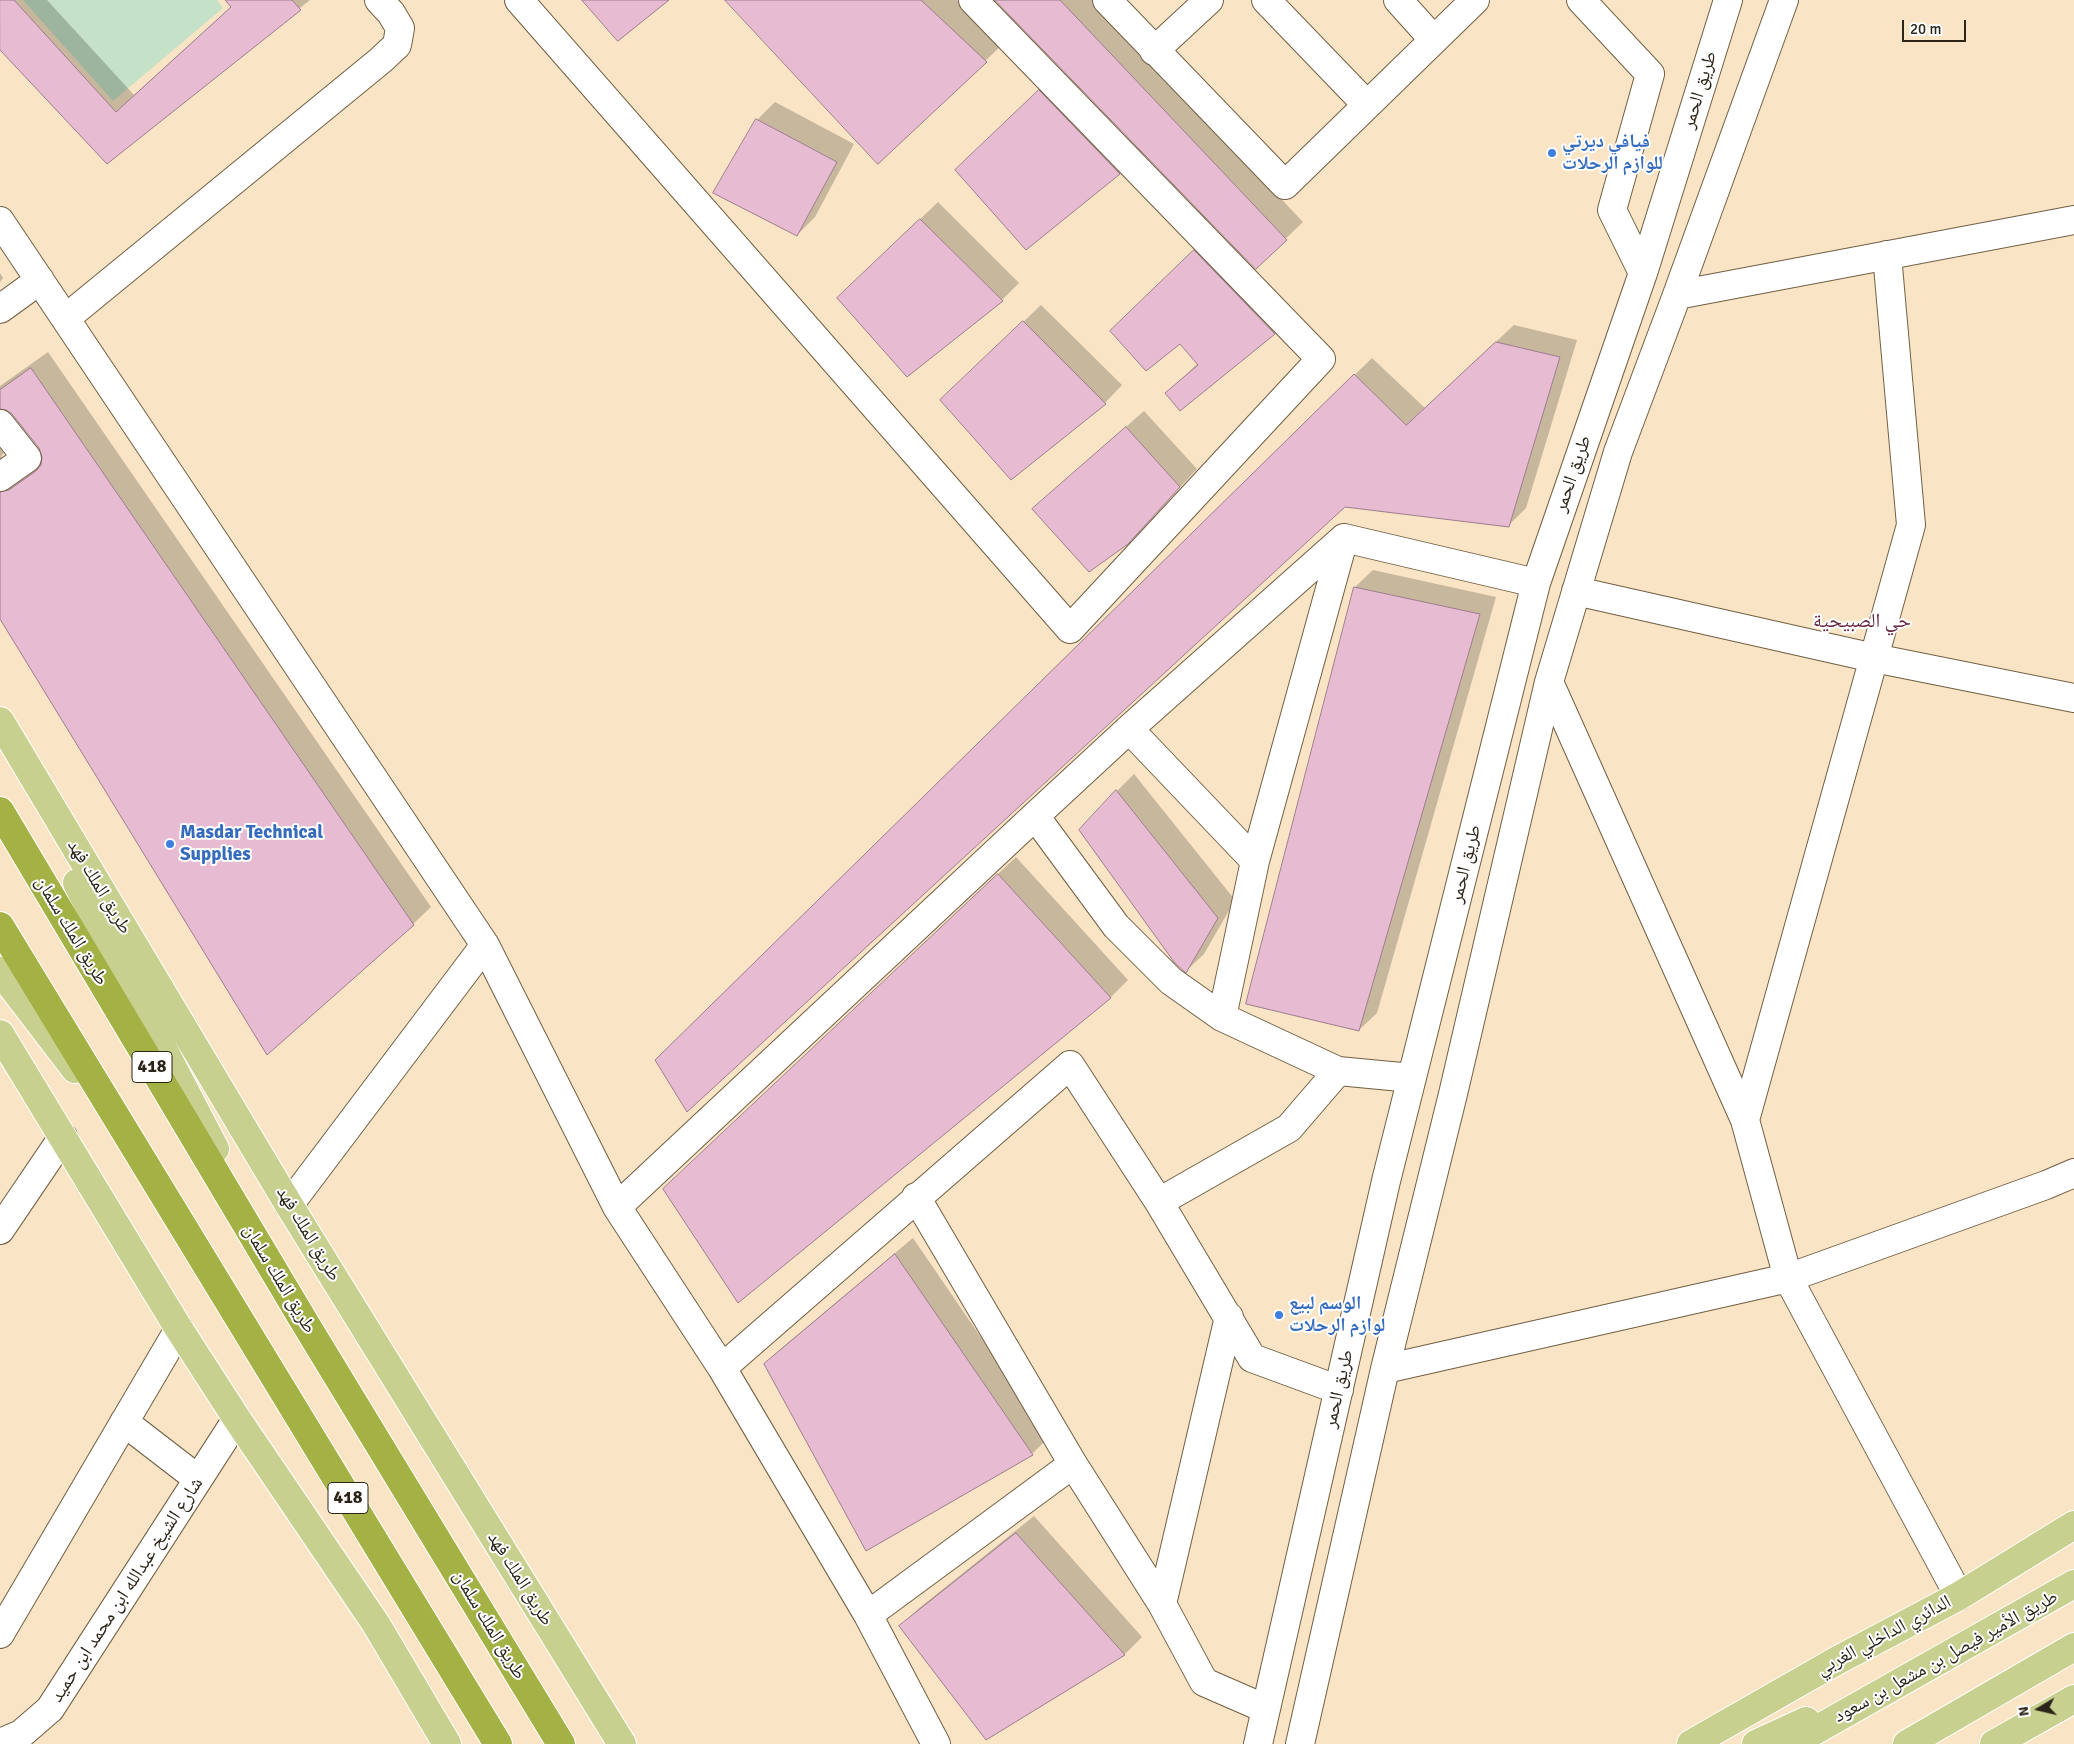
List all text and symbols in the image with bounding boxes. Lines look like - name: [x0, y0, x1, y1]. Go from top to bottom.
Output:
- scale bar: [1904, 10, 1968, 42]
- text: 20 m: [1910, 20, 1941, 38]
- street label: طريق الحمر: [1677, 48, 1723, 132]
- place label: فيافي ديرتي للوازم الرحلات: [1562, 131, 1663, 175]
- marker: فيافي ديرتي للوازم الرحلات: [1546, 147, 1558, 159]
- street label: طريق الحمر: [1549, 433, 1597, 515]
- district label: حي الصبيحية: [1813, 610, 1911, 634]
- place label: Masdar Technical Supplies: [180, 822, 323, 866]
- street label: طريق الحمر: [1445, 823, 1487, 905]
- street label: طريق الملك فهد: [62, 835, 136, 939]
- marker: Masdar Technical Supplies: [164, 838, 176, 850]
- street label: طريق الملك سلمان: [29, 872, 113, 990]
- road number: 418: [132, 1052, 172, 1082]
- street label: طريق الملك فهد: [271, 1182, 345, 1286]
- street label: طريق الملك سلمان: [237, 1220, 321, 1338]
- place label: الوسم لبيع لوازم الرحلات: [1289, 1293, 1385, 1337]
- marker: الوسم لبيع لوازم الرحلات: [1273, 1309, 1285, 1321]
- street label: طريق الحمر: [1319, 1348, 1359, 1430]
- street label: شارع الشيخ عبدالله ابن محمد ابن حميد: [46, 1473, 208, 1707]
- road number: 418: [328, 1482, 368, 1514]
- street label: طريق الملك فهد: [482, 1528, 558, 1630]
- street label: طريق الملك سلمان: [447, 1566, 531, 1684]
- street label: طريق الأمير فيصل بن مشعل بن سعود: [1830, 1586, 2062, 1728]
- street label: الدائري الداخلي الغربي: [1813, 1591, 1955, 1681]
- north arrow: [2014, 1684, 2064, 1734]
- text: N: [2015, 1705, 2033, 1718]

